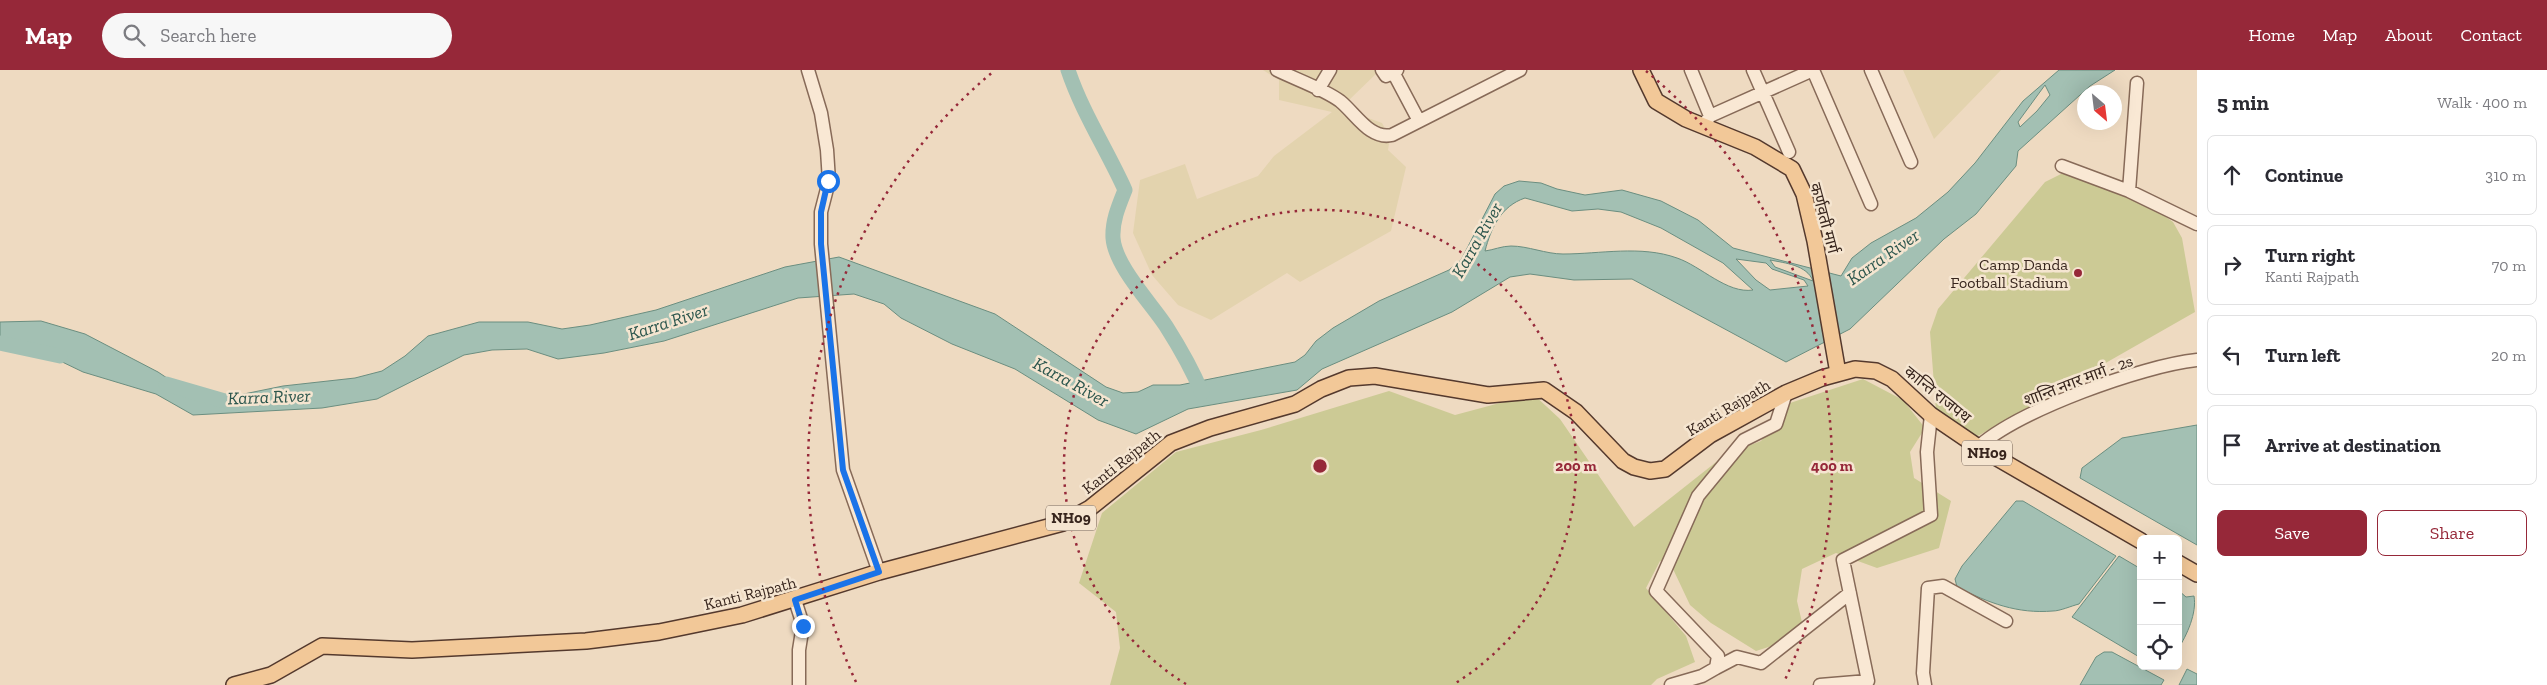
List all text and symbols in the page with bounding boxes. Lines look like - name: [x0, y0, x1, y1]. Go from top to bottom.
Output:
- search box: [102, 13, 452, 58]
- text: Map: [25, 21, 72, 50]
- icon: search: [120, 21, 148, 49]
- text: Search here: [160, 24, 257, 47]
- text: Home: [2248, 24, 2295, 46]
- text: Map: [2323, 24, 2357, 46]
- text: About: [2385, 24, 2432, 46]
- text: Contact: [2460, 24, 2522, 46]
- north arrow: [2077, 85, 2122, 130]
- text: 5 min: [2217, 90, 2269, 115]
- text: Walk · 400 m: [2437, 93, 2527, 112]
- icon: ahead: [2218, 161, 2246, 189]
- text: Continue: [2265, 164, 2343, 187]
- text: 310 m: [2485, 166, 2526, 185]
- route start: [817, 170, 840, 193]
- street label: कर्णवती मार्ग: [1806, 181, 1843, 257]
- water label: Karra River: [1447, 198, 1508, 281]
- water label: Karra River: [1843, 224, 1924, 290]
- text: Turn right: [2265, 244, 2355, 267]
- icon: right: [2218, 251, 2246, 279]
- place label: Camp Danda Football Stadium: [1950, 255, 2068, 292]
- text: 70 m: [2492, 256, 2526, 275]
- marker: Camp Danda Football Stadium: [2072, 267, 2084, 279]
- text: Kanti Rajpath: [2265, 267, 2359, 286]
- water label: Karra River: [625, 298, 712, 345]
- icon: left: [2218, 341, 2246, 369]
- text: Turn left: [2265, 344, 2340, 367]
- text: 20 m: [2491, 346, 2526, 365]
- street label: शान्ति नगर मार्ग - 2s: [2021, 351, 2136, 410]
- water label: Karra River: [1029, 352, 1113, 412]
- street label: कान्ति राजपथ: [1901, 362, 1975, 427]
- street label: Kanti Rajpath: [1683, 375, 1774, 440]
- water label: Karra River: [227, 385, 312, 409]
- street label: Kanti Rajpath: [1078, 425, 1164, 498]
- icon: arrive: [2218, 431, 2246, 459]
- text: Arrive at destination: [2265, 434, 2441, 457]
- road number: NH09: [1962, 440, 2012, 466]
- centre of rings: [1311, 457, 1329, 475]
- text: 200 m: [1555, 457, 1597, 475]
- text: 400 m: [1811, 457, 1853, 475]
- road number: NH09: [1046, 506, 1096, 530]
- button: Save: [2217, 510, 2367, 556]
- button: Share: [2377, 510, 2527, 556]
- map controls: [2137, 535, 2182, 670]
- button: +: [2137, 535, 2182, 580]
- street label: Kanti Rajpath: [702, 573, 798, 614]
- button: −: [2137, 580, 2182, 625]
- route end: [792, 615, 815, 638]
- button: locate: [2137, 625, 2182, 670]

